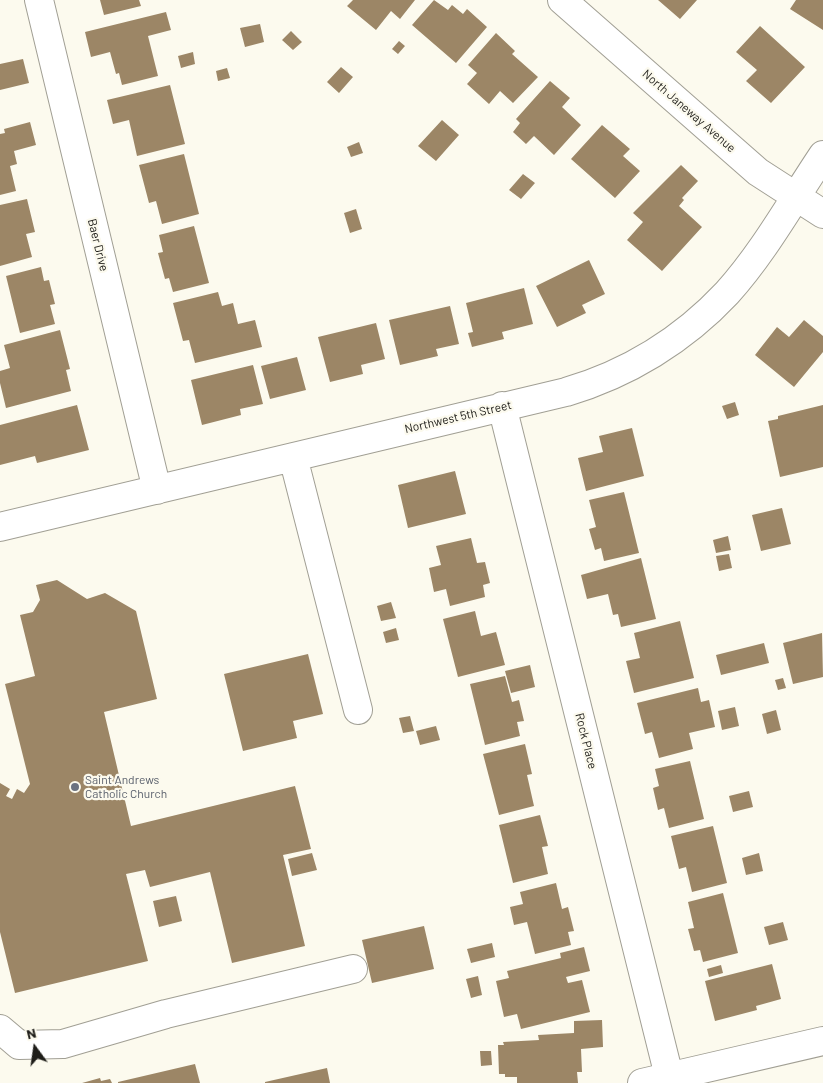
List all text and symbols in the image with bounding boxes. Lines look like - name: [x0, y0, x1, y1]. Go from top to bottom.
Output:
- street label: North Janeway Avenue: [639, 67, 739, 155]
- street label: Baer Drive: [85, 217, 111, 273]
- street label: Northwest 5th Street: [403, 398, 513, 436]
- street label: Rock Place: [572, 712, 600, 770]
- place label: Saint Andrews Catholic Church: [85, 773, 167, 801]
- marker: Saint Andrews Catholic Church: [69, 781, 81, 793]
- north arrow: [10, 1023, 60, 1073]
- text: N: [25, 1024, 38, 1042]

